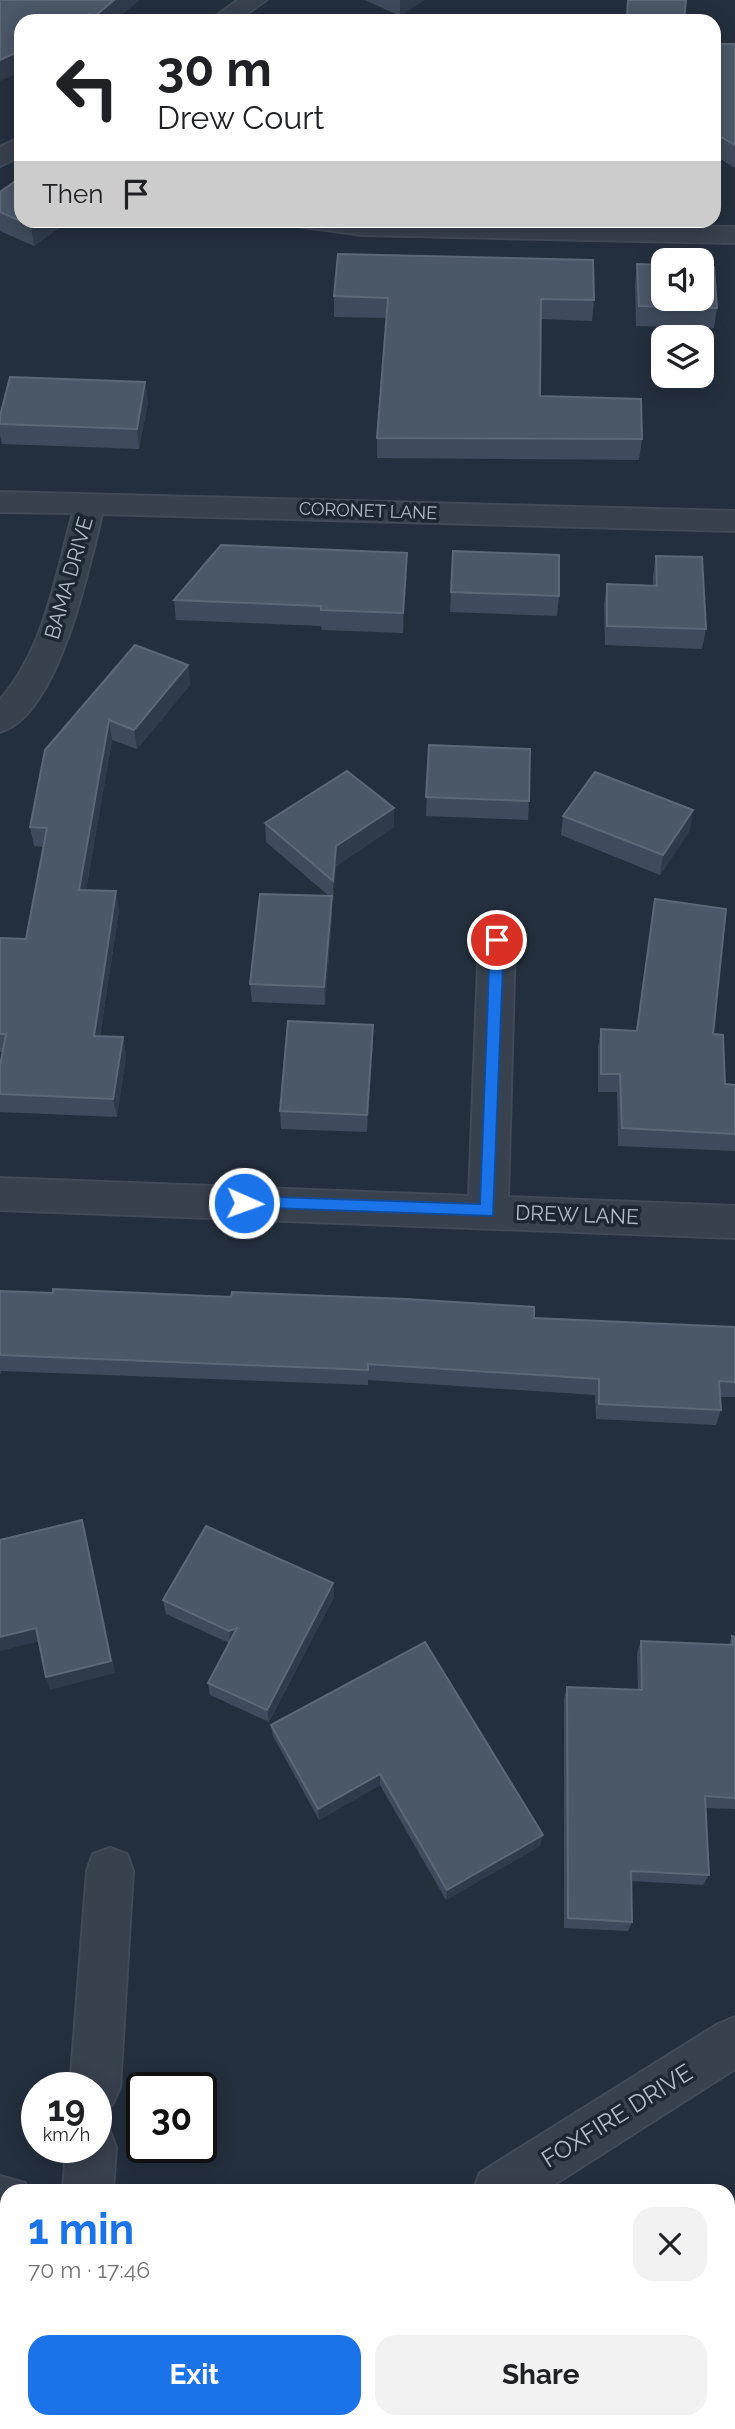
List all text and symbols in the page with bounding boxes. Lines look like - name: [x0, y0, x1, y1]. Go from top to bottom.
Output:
- text: 30 m: [157, 40, 272, 97]
- icon: left: [42, 42, 133, 133]
- text: Drew Court: [157, 99, 324, 136]
- icon: arrive: [117, 175, 155, 213]
- text: Then: [42, 179, 103, 209]
- map controls: [651, 248, 714, 388]
- button: sound: [651, 248, 714, 311]
- button: layers: [651, 325, 714, 388]
- street label: CORONET LANE: [298, 498, 438, 523]
- street label: BAMA DRIVE: [39, 514, 98, 642]
- pin: [467, 910, 527, 970]
- icon: arrive: [478, 921, 516, 959]
- position arrow: [207, 1166, 281, 1240]
- street label: DREW LANE: [515, 1200, 639, 1229]
- street label: FOXFIRE DRIVE: [536, 2058, 698, 2174]
- speed limit sign: 30: [126, 2072, 217, 2163]
- text: 19: [48, 2088, 85, 2129]
- text: km/h: [43, 2124, 90, 2145]
- text: 1 min: [28, 2205, 134, 2254]
- button: close: [633, 2207, 707, 2281]
- text: 70 m · 17:46: [28, 2256, 150, 2283]
- button: Exit: [28, 2335, 361, 2415]
- button: Share: [375, 2335, 707, 2415]

